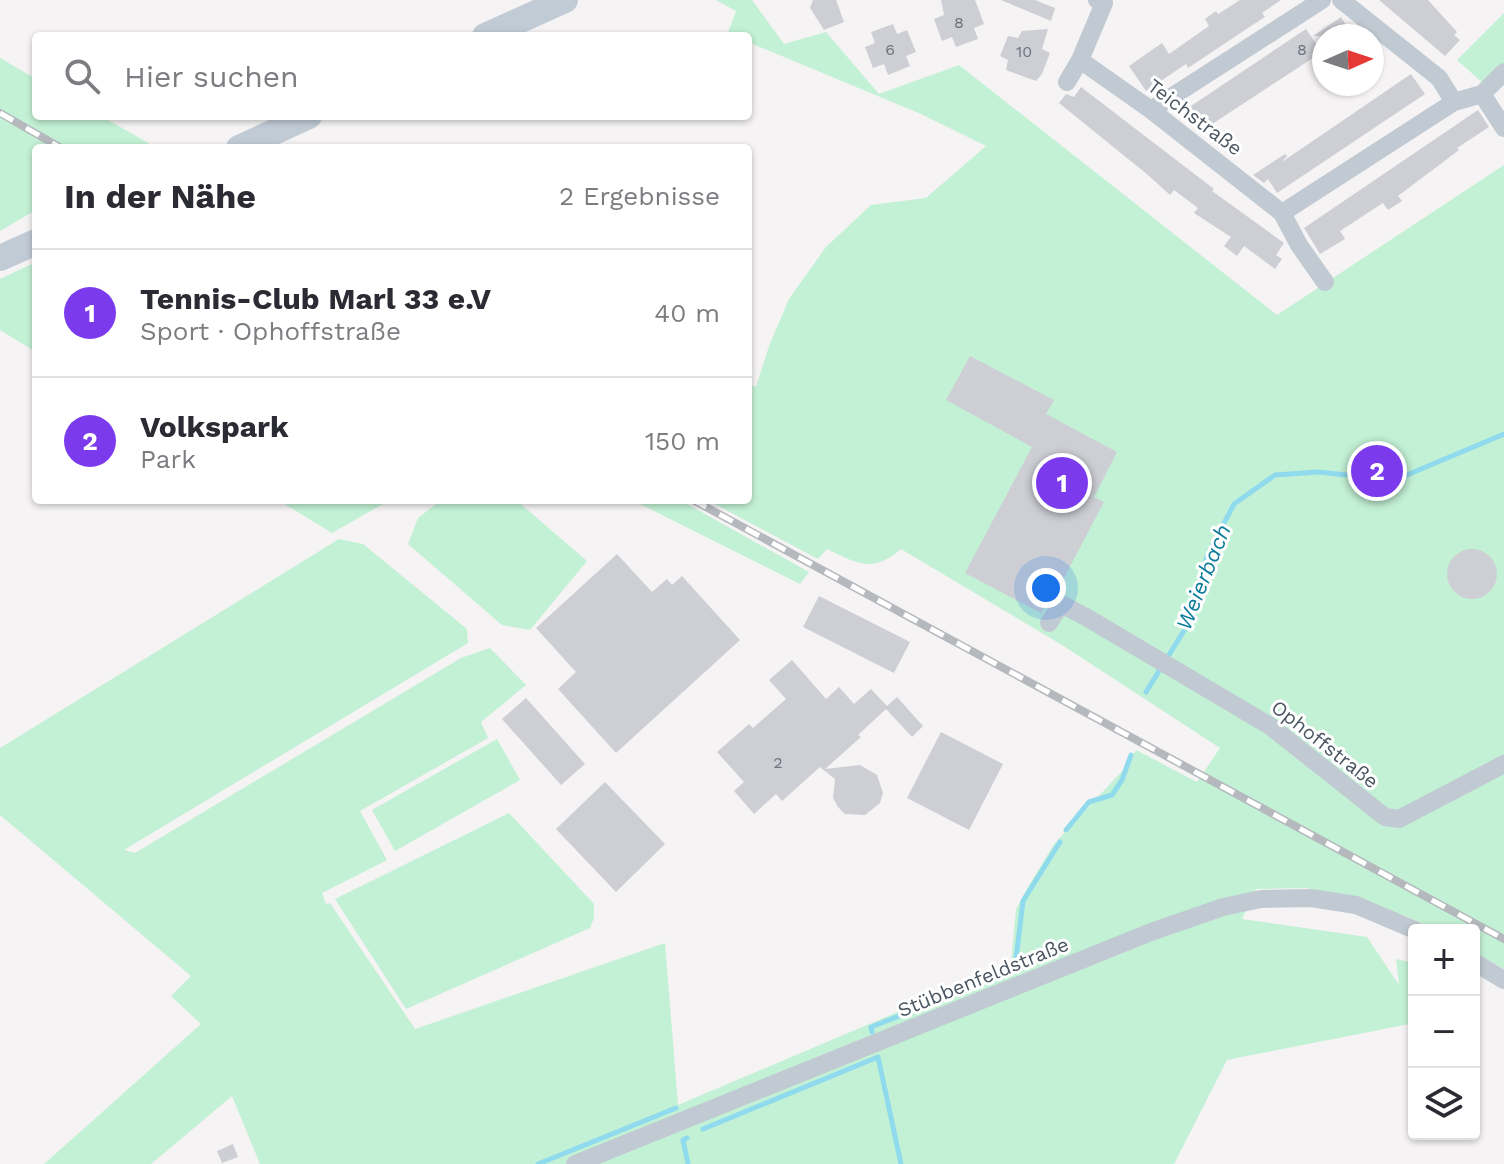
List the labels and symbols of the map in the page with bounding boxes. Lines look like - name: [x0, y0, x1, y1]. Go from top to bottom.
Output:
- house number: 8: [954, 13, 964, 32]
- north arrow: [1312, 24, 1384, 96]
- house number: 6: [885, 40, 895, 59]
- house number: 8: [1297, 40, 1307, 59]
- house number: 10: [1016, 42, 1032, 61]
- street label: Teichstraße: [1143, 74, 1247, 160]
- pin: 2: [1351, 441, 1403, 501]
- pin: 1: [1036, 453, 1088, 513]
- water label: Weierbach: [1171, 521, 1236, 634]
- your location: [1026, 568, 1066, 608]
- street label: Ophoffstraße: [1267, 695, 1383, 793]
- house number: 2: [773, 753, 783, 772]
- street label: Stübbenfeldstraße: [894, 932, 1072, 1022]

